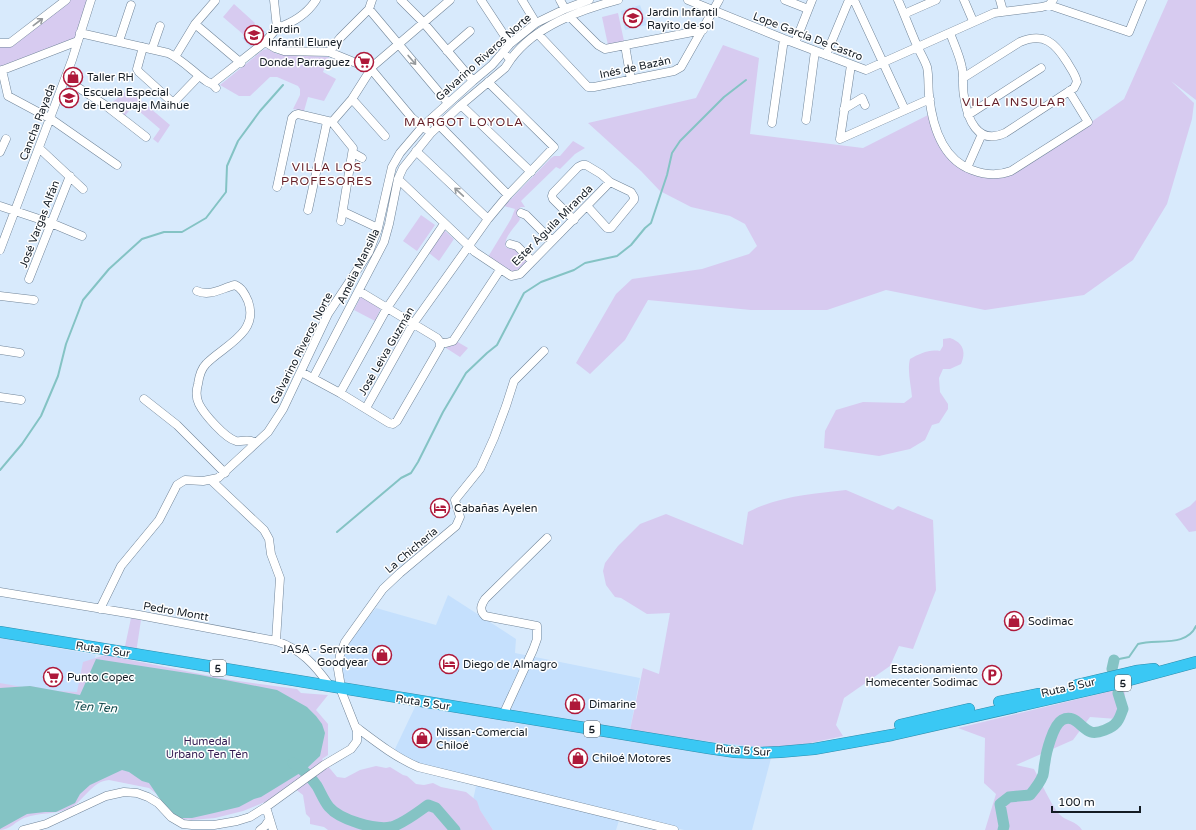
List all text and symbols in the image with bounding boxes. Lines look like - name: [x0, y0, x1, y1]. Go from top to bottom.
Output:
- place label: Jardin Infantil Rayito de sol: [647, 6, 718, 32]
- school or university icon: Jardin Infantil Rayito de sol: [622, 7, 644, 29]
- street label: Lope García De Castro: [751, 10, 865, 64]
- street label: Galvarino Riveros Norte: [433, 11, 534, 104]
- one-way arrow: [33, 17, 44, 26]
- place label: Jardin Infantil Eluney: [268, 23, 342, 49]
- school or university icon: Jardin Infantil Eluney: [243, 24, 265, 46]
- supermarket icon: Donde Parraguez: [353, 51, 375, 73]
- street label: Inés de Bazán: [598, 54, 672, 81]
- one-way arrow: [408, 55, 417, 65]
- place label: Donde Parraguez: [259, 56, 351, 69]
- shop icon: Taller RH: [62, 66, 84, 88]
- place label: Taller RH: [87, 71, 134, 84]
- street label: Cancha Rayada: [17, 82, 58, 162]
- place label: Escuela Especial de Lenguaje Maihue: [83, 86, 189, 112]
- school or university icon: Escuela Especial de Lenguaje Maihue: [58, 87, 80, 109]
- district label: VILLA INSULAR: [962, 95, 1066, 109]
- district label: MARGOT LOYOLA: [404, 115, 524, 129]
- district label: VILLA LOS PROFESORES: [281, 160, 373, 188]
- street label: José Vargas Alfán: [17, 179, 62, 270]
- street label: Ester Águila Miranda: [508, 181, 596, 269]
- one-way arrow: [455, 188, 465, 197]
- street label: Amelia Mansilla: [335, 226, 382, 306]
- street label: Galvarino Riveros Norte: [268, 290, 335, 406]
- street label: José Leiva Guzmán: [356, 305, 417, 398]
- hotel icon: Cabañas Ayelen: [429, 497, 451, 519]
- place label: Cabañas Ayelen: [454, 502, 538, 515]
- street label: La Chichería: [382, 525, 440, 576]
- street label: Pedro Montt: [142, 599, 210, 624]
- shop icon: Sodimac: [1003, 610, 1025, 632]
- place label: Sodimac: [1028, 615, 1073, 628]
- street label: Ruta 5 Sur: [75, 639, 132, 660]
- place label: JASA - Serviteca Goodyear: [281, 643, 369, 669]
- shop icon: JASA - Serviteca Goodyear: [371, 644, 393, 666]
- hotel icon: Diego de Almagro: [438, 653, 460, 675]
- place label: Diego de Almagro: [463, 658, 558, 671]
- road number: 5: [210, 660, 226, 676]
- place label: Estacionamiento Homecenter Sodimac: [866, 663, 978, 689]
- parking icon: Estacionamiento Homecenter Sodimac: [981, 664, 1003, 686]
- supermarket icon: Punto Copec: [42, 666, 64, 688]
- place label: Punto Copec: [67, 671, 135, 684]
- street label: Ruta 5 Sur: [1040, 675, 1097, 700]
- road number: 5: [1115, 675, 1131, 691]
- street label: Ruta 5 Sur: [395, 692, 452, 713]
- shop icon: Dimarine: [564, 693, 586, 715]
- water label: Ten Ten: [72, 698, 118, 716]
- place label: Dimarine: [589, 698, 636, 711]
- road number: 5: [584, 721, 600, 737]
- place label: Nissan-Comercial Chiloé: [436, 726, 527, 752]
- shop icon: Nissan-Comercial Chiloé: [411, 727, 433, 749]
- park label: Humedal Urbano Ten Tén: [166, 735, 248, 761]
- street label: Ruta 5 Sur: [715, 742, 772, 759]
- shop icon: Chiloé Motores: [567, 747, 589, 769]
- place label: Chiloé Motores: [592, 752, 671, 765]
- scale bar: [1052, 788, 1140, 814]
- text: 100 m: [1058, 795, 1095, 809]

